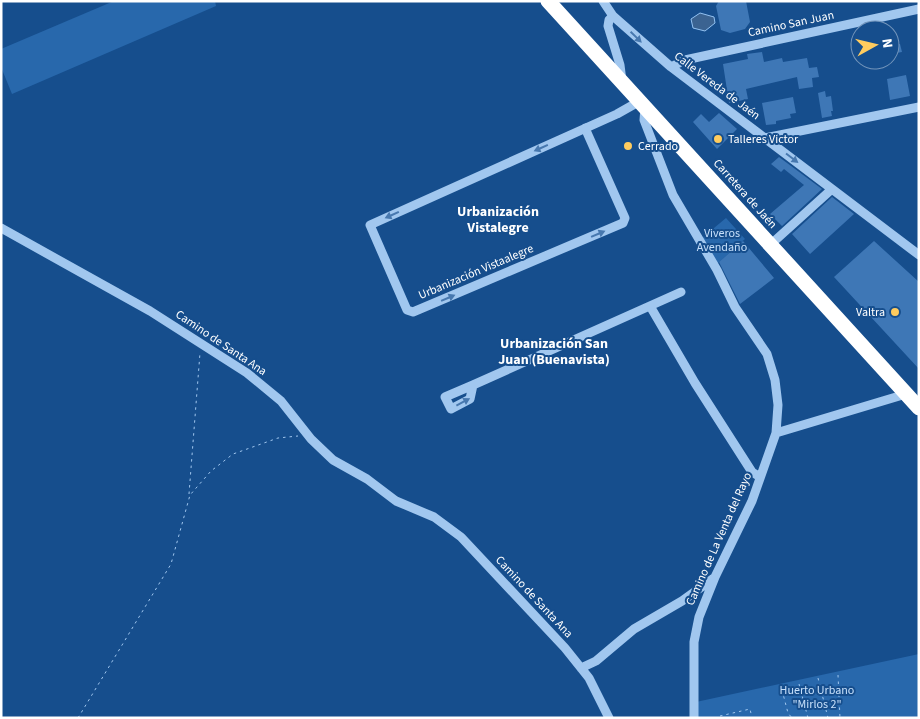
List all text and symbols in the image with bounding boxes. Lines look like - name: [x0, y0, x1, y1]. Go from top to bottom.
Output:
- street label: Camino San Juan: [746, 7, 836, 41]
- north arrow: [850, 20, 900, 70]
- one-way arrow: [629, 31, 641, 43]
- text: N: [876, 37, 897, 49]
- street label: Calle Vereda de Jaén: [670, 48, 764, 124]
- place label: Talleres Victor: [728, 131, 799, 148]
- marker: Talleres Victor: [712, 133, 724, 145]
- place label: Cerrado: [638, 138, 678, 155]
- marker: Cerrado: [622, 140, 634, 152]
- one-way arrow: [534, 144, 548, 152]
- one-way arrow: [785, 153, 798, 164]
- street label: Carretera de Jaén: [709, 155, 781, 233]
- district label: Urbanización Vistalegre: [457, 202, 539, 238]
- one-way arrow: [385, 211, 399, 219]
- park label: Viveros Avendaño: [697, 225, 747, 256]
- one-way arrow: [591, 229, 605, 237]
- street label: Urbanización Vistaalegre: [416, 240, 536, 304]
- one-way arrow: [441, 293, 455, 301]
- place label: Valtra: [856, 304, 885, 321]
- street label: Camino de Santa Ana: [172, 306, 270, 380]
- marker: Valtra: [889, 306, 901, 318]
- district label: Urbanización San Juan (Buenavista): [498, 334, 610, 370]
- one-way arrow: [456, 398, 470, 406]
- street label: Camino de La Venta del Rayo: [682, 470, 756, 608]
- street label: Camino de Santa Ana: [491, 552, 577, 642]
- park label: Huerto Urbano "Mirlos 2": [780, 682, 854, 713]

